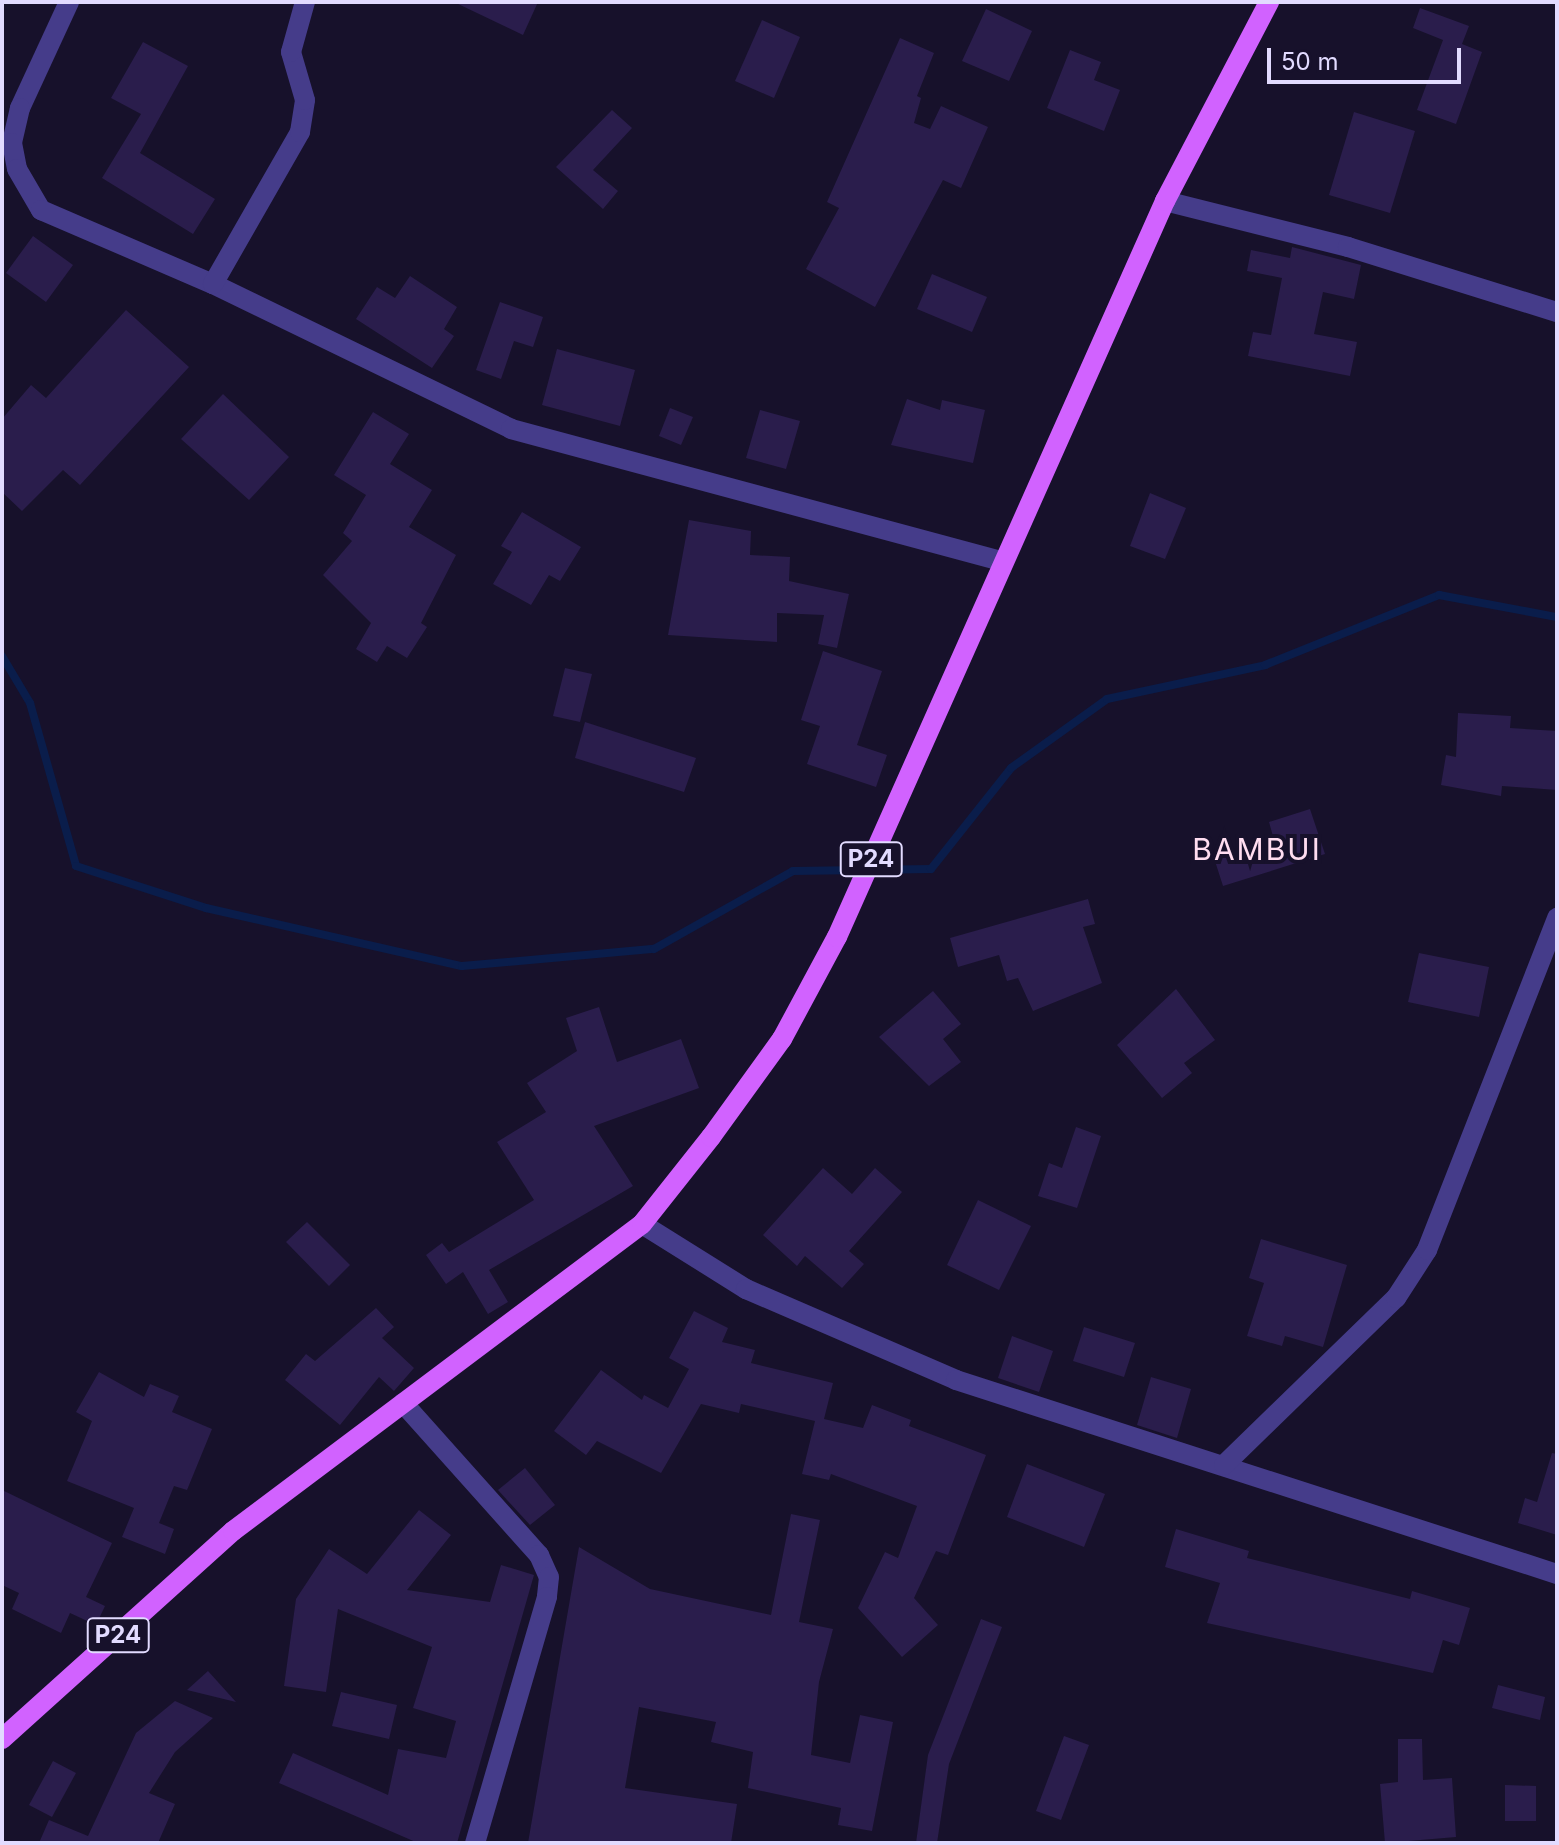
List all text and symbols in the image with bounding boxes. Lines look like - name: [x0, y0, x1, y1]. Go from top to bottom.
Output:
- scale bar: [1271, 32, 1465, 82]
- text: 50 m: [1281, 47, 1339, 76]
- district label: BAMBUI: [1192, 831, 1322, 867]
- road number: P24: [839, 839, 903, 879]
- road number: P24: [86, 1615, 150, 1655]

